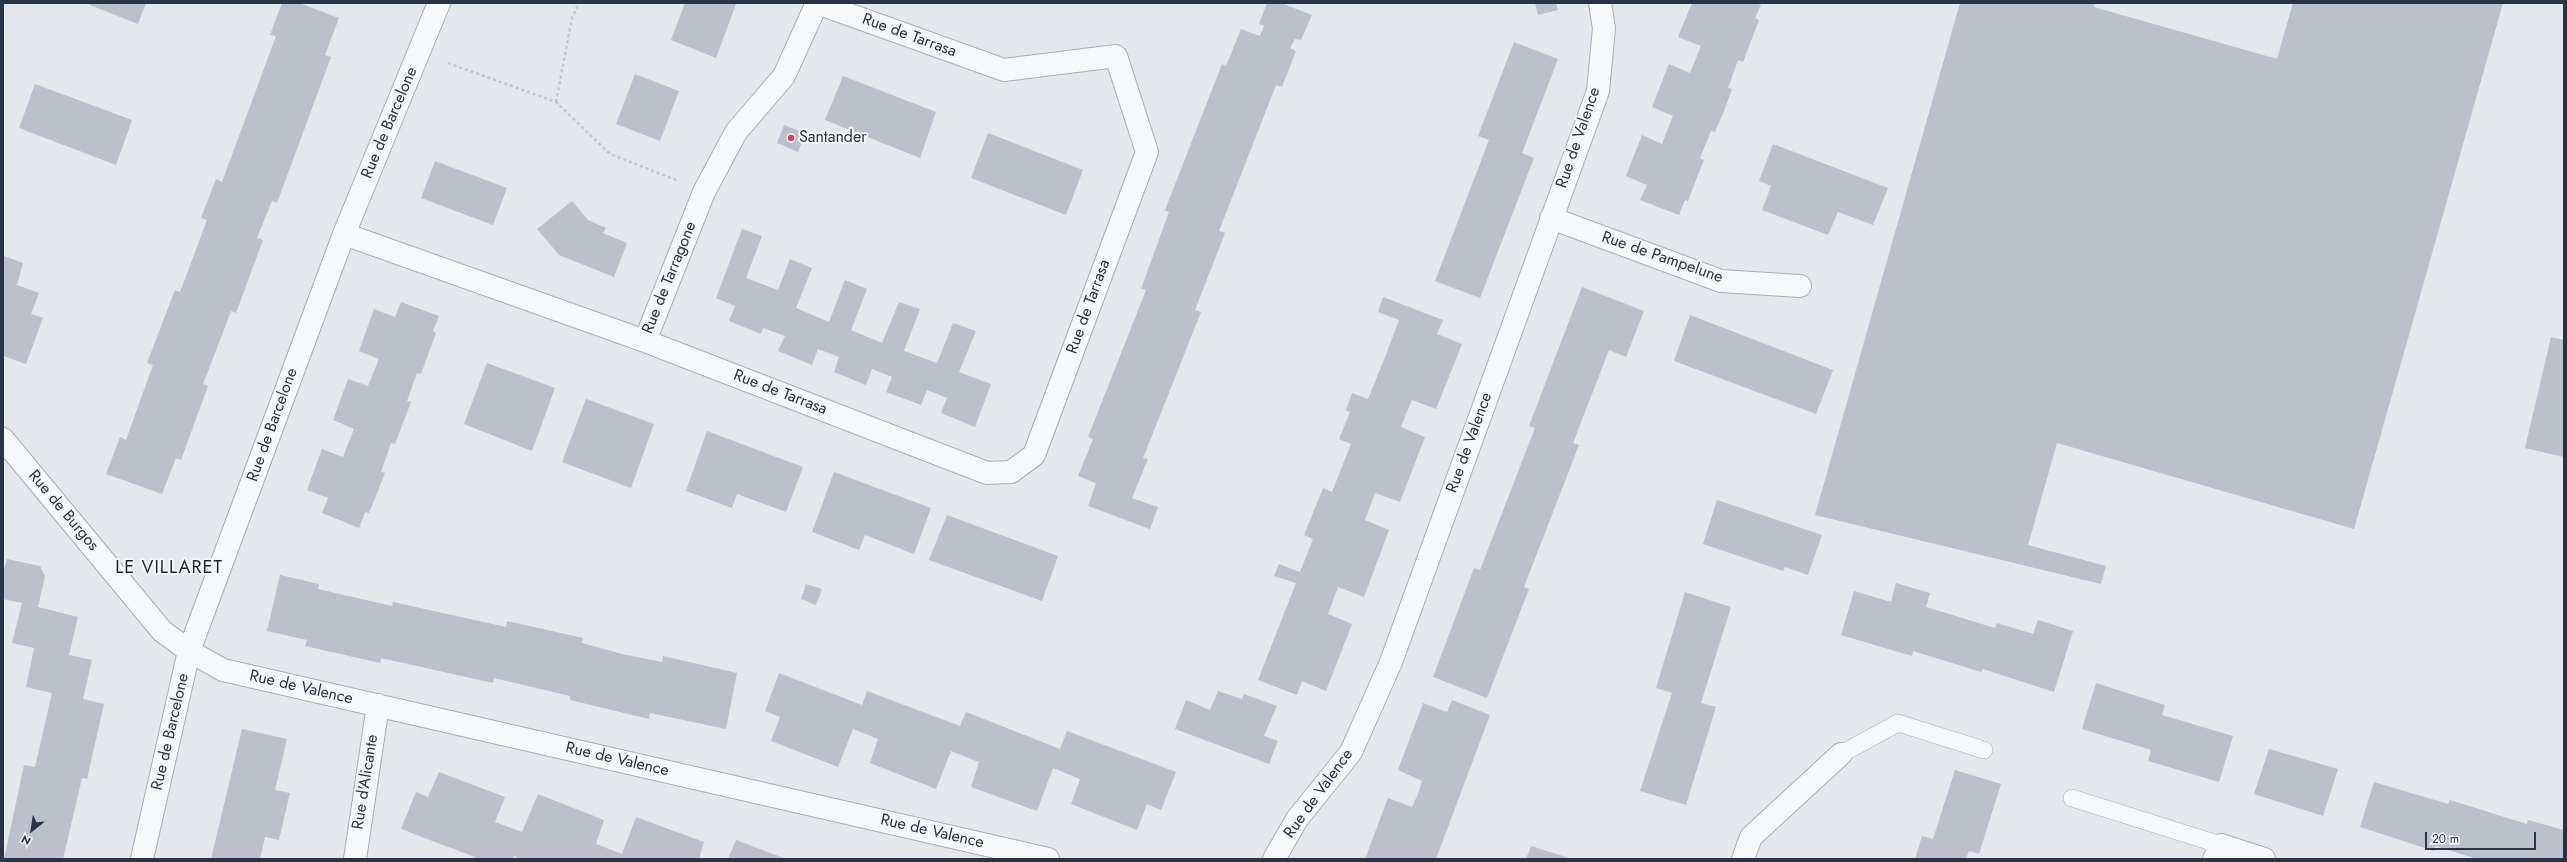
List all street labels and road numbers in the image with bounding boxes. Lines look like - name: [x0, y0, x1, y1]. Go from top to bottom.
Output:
- street label: Rue de Tarrasa: [859, 10, 959, 62]
- street label: Rue de Barcelone: [358, 64, 422, 182]
- street label: Rue de Valence: [1553, 85, 1605, 191]
- street label: Rue de Tarragone: [639, 219, 701, 337]
- street label: Rue de Pampelune: [1599, 228, 1725, 288]
- street label: Rue de Tarrasa: [1063, 257, 1115, 357]
- street label: Rue de Barcelone: [244, 366, 302, 484]
- street label: Rue de Tarrasa: [730, 366, 830, 420]
- street label: Rue de Valence: [1443, 390, 1497, 496]
- street label: Rue de Burgos: [24, 467, 102, 555]
- street label: Rue de Valence: [247, 667, 355, 709]
- street label: Rue de Barcelone: [148, 672, 194, 792]
- street label: Rue d'Alicante: [349, 733, 383, 831]
- street label: Rue de Valence: [563, 739, 671, 781]
- street label: Rue de Valence: [1280, 746, 1358, 842]
- street label: Rue de Valence: [878, 811, 986, 853]

